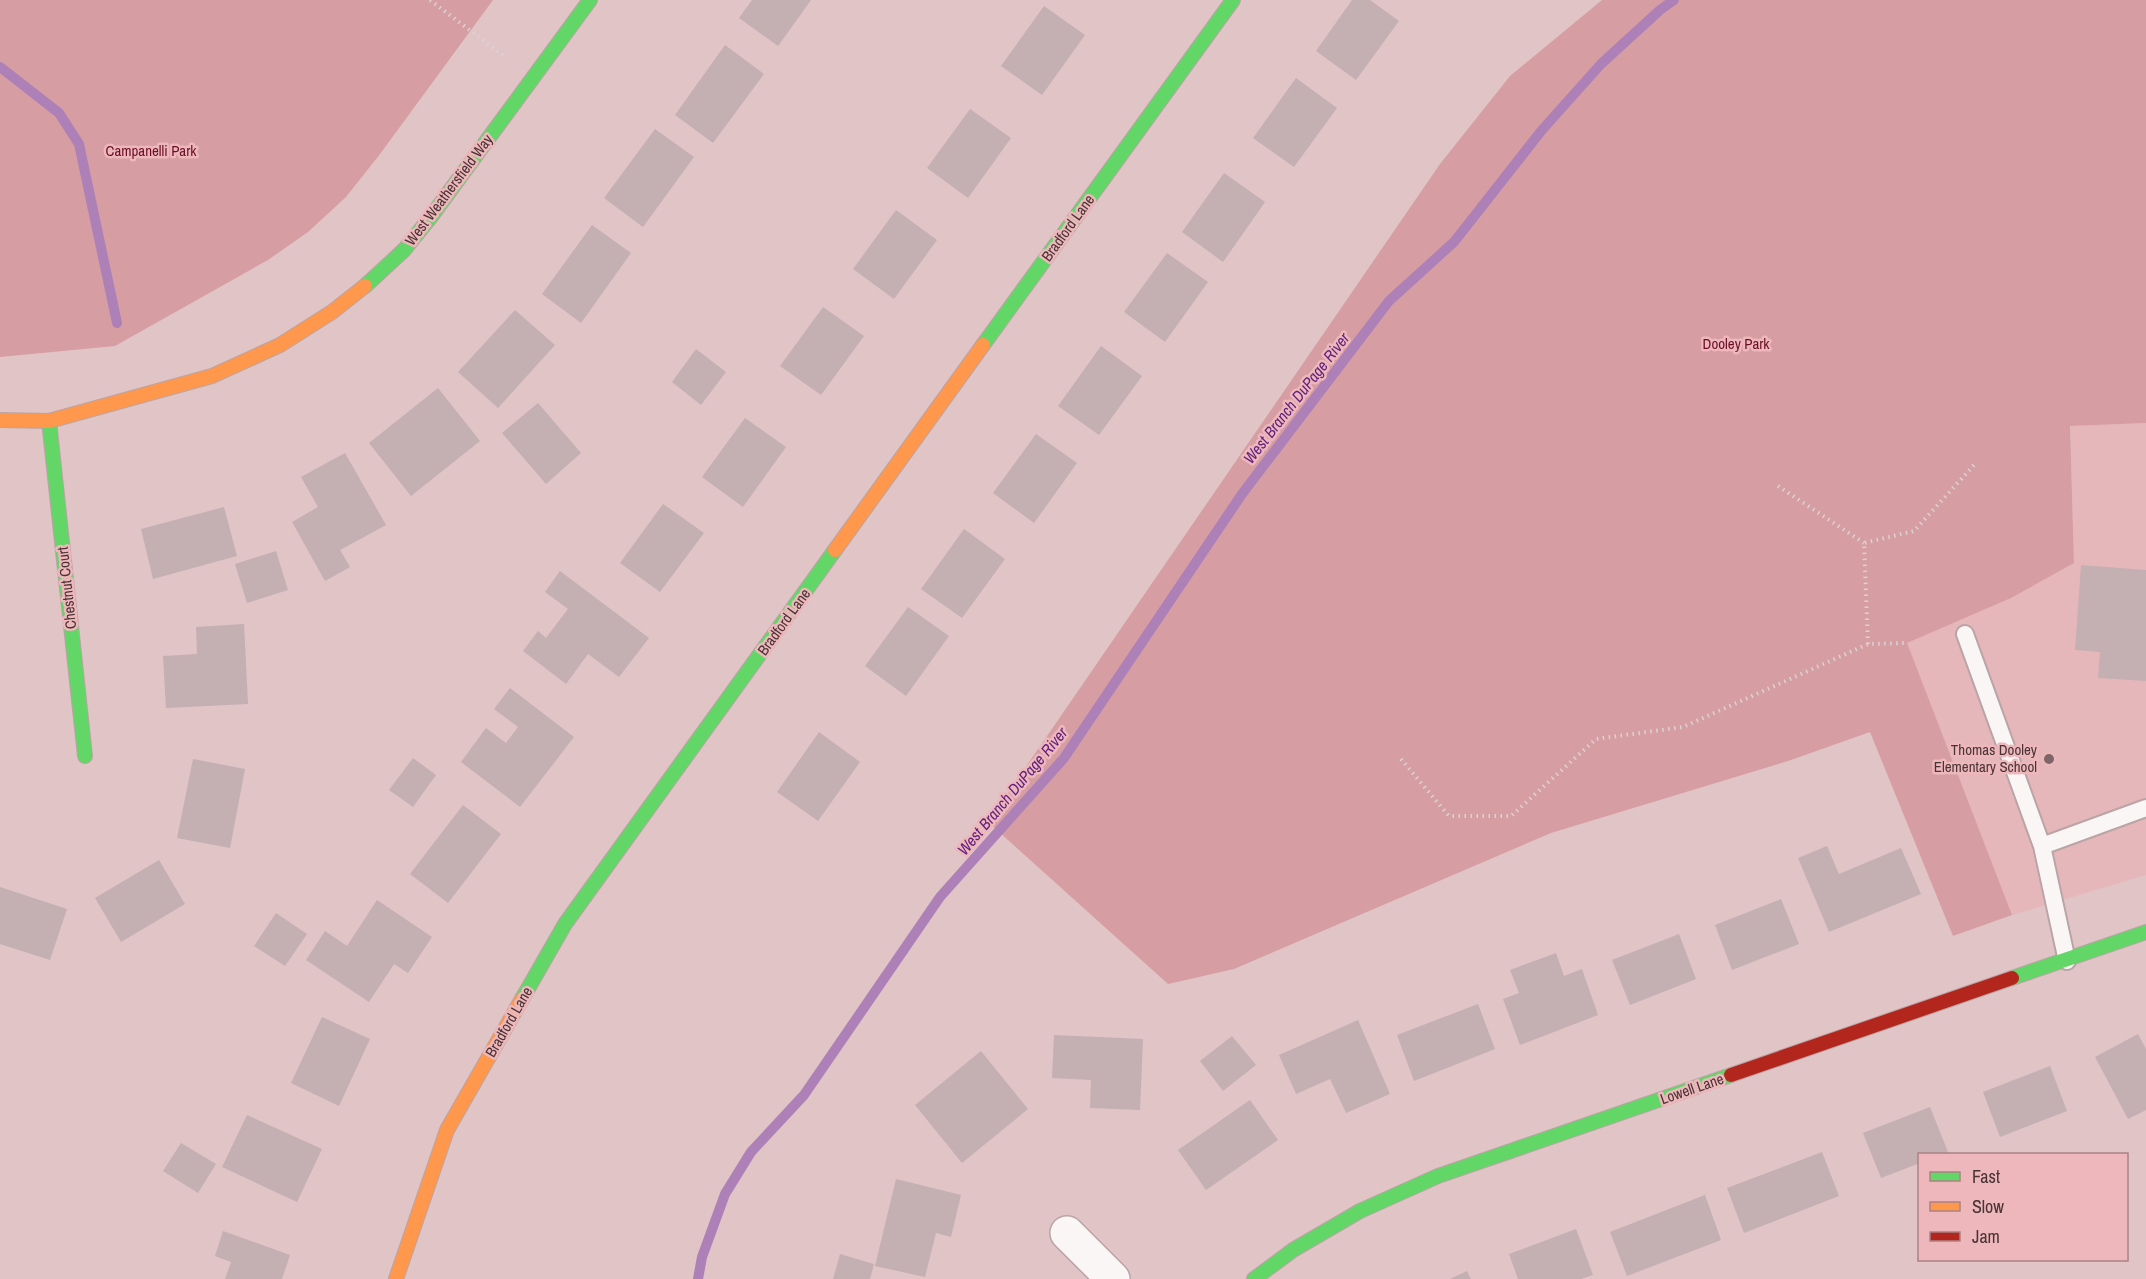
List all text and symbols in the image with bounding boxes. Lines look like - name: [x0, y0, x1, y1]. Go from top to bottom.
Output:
- street label: West Weathersfield Way: [400, 129, 498, 250]
- park label: Campanelli Park: [106, 140, 197, 161]
- street label: Bradford Lane: [1036, 190, 1099, 265]
- water label: West Branch DuPage River: [1238, 327, 1355, 468]
- park label: Dooley Park: [1703, 333, 1770, 354]
- street label: Chestnut Court: [52, 545, 81, 630]
- street label: Bradford Lane: [752, 584, 815, 659]
- water label: West Branch DuPage River: [952, 722, 1073, 860]
- place label: Thomas Dooley Elementary School: [1934, 739, 2038, 777]
- marker: Thomas Dooley Elementary School: [2042, 752, 2056, 766]
- street label: Bradford Lane: [480, 983, 537, 1061]
- street label: Lowell Lane: [1657, 1068, 1726, 1109]
- legend: [1918, 1153, 2128, 1261]
- text: Fast: [1972, 1164, 2000, 1189]
- text: Slow: [1972, 1194, 2004, 1219]
- text: Jam: [1972, 1224, 2000, 1249]

